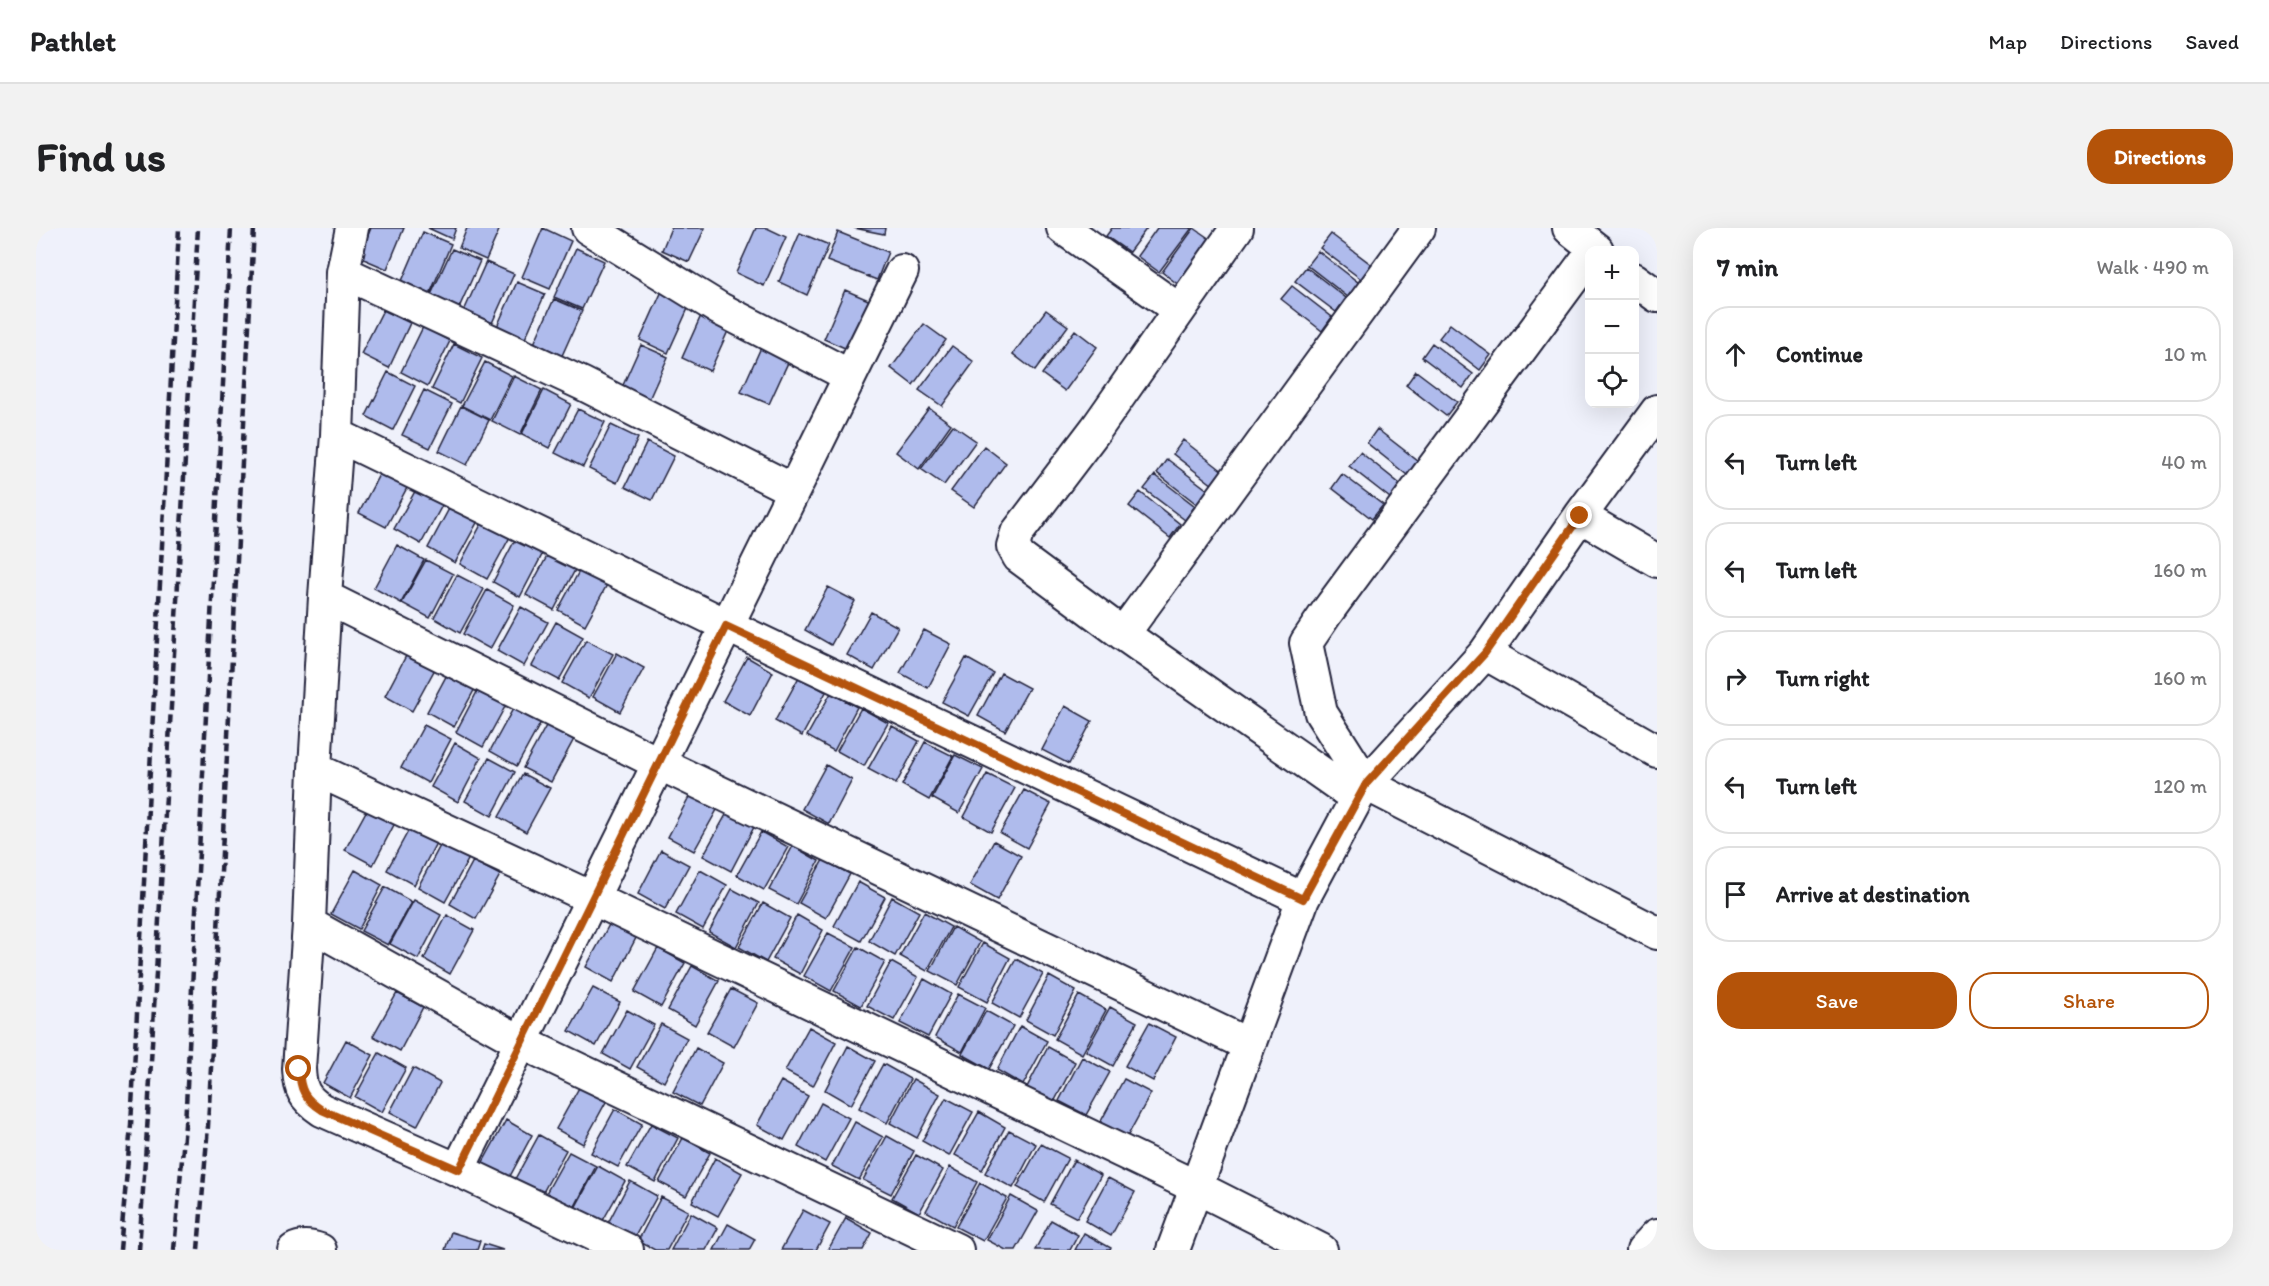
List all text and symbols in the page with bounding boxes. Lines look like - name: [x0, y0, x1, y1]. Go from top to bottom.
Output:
- text: Pathlet: [30, 24, 116, 58]
- text: Map: [1989, 29, 2027, 54]
- text: Directions: [2060, 29, 2152, 54]
- text: Saved: [2185, 29, 2239, 54]
- button: Directions: [2087, 129, 2233, 184]
- text: Find us: [36, 131, 166, 182]
- map controls: [1585, 246, 1639, 408]
- button: +: [1585, 246, 1639, 300]
- text: 7 min: [1717, 251, 1778, 283]
- text: Walk · 490 m: [2096, 255, 2209, 279]
- button: −: [1585, 300, 1639, 354]
- icon: ahead: [1719, 338, 1752, 371]
- text: Continue: [1776, 341, 1863, 368]
- text: 10 m: [2164, 342, 2207, 366]
- button: locate: [1585, 354, 1639, 408]
- icon: left: [1719, 446, 1752, 479]
- text: Turn left: [1776, 449, 1857, 476]
- text: 40 m: [2161, 450, 2207, 474]
- route end: [1566, 502, 1592, 528]
- icon: left: [1719, 554, 1752, 587]
- text: Turn left: [1776, 557, 1857, 584]
- text: 160 m: [2154, 558, 2207, 582]
- icon: right: [1719, 662, 1752, 695]
- text: Turn right: [1776, 665, 1870, 692]
- text: 160 m: [2154, 666, 2207, 690]
- icon: left: [1719, 770, 1752, 803]
- text: Turn left: [1776, 773, 1857, 800]
- text: 120 m: [2154, 774, 2207, 798]
- icon: arrive: [1719, 878, 1752, 911]
- text: Arrive at destination: [1776, 881, 1970, 908]
- button: Save: [1717, 972, 1957, 1029]
- button: Share: [1969, 972, 2209, 1029]
- route start: [285, 1055, 311, 1081]

